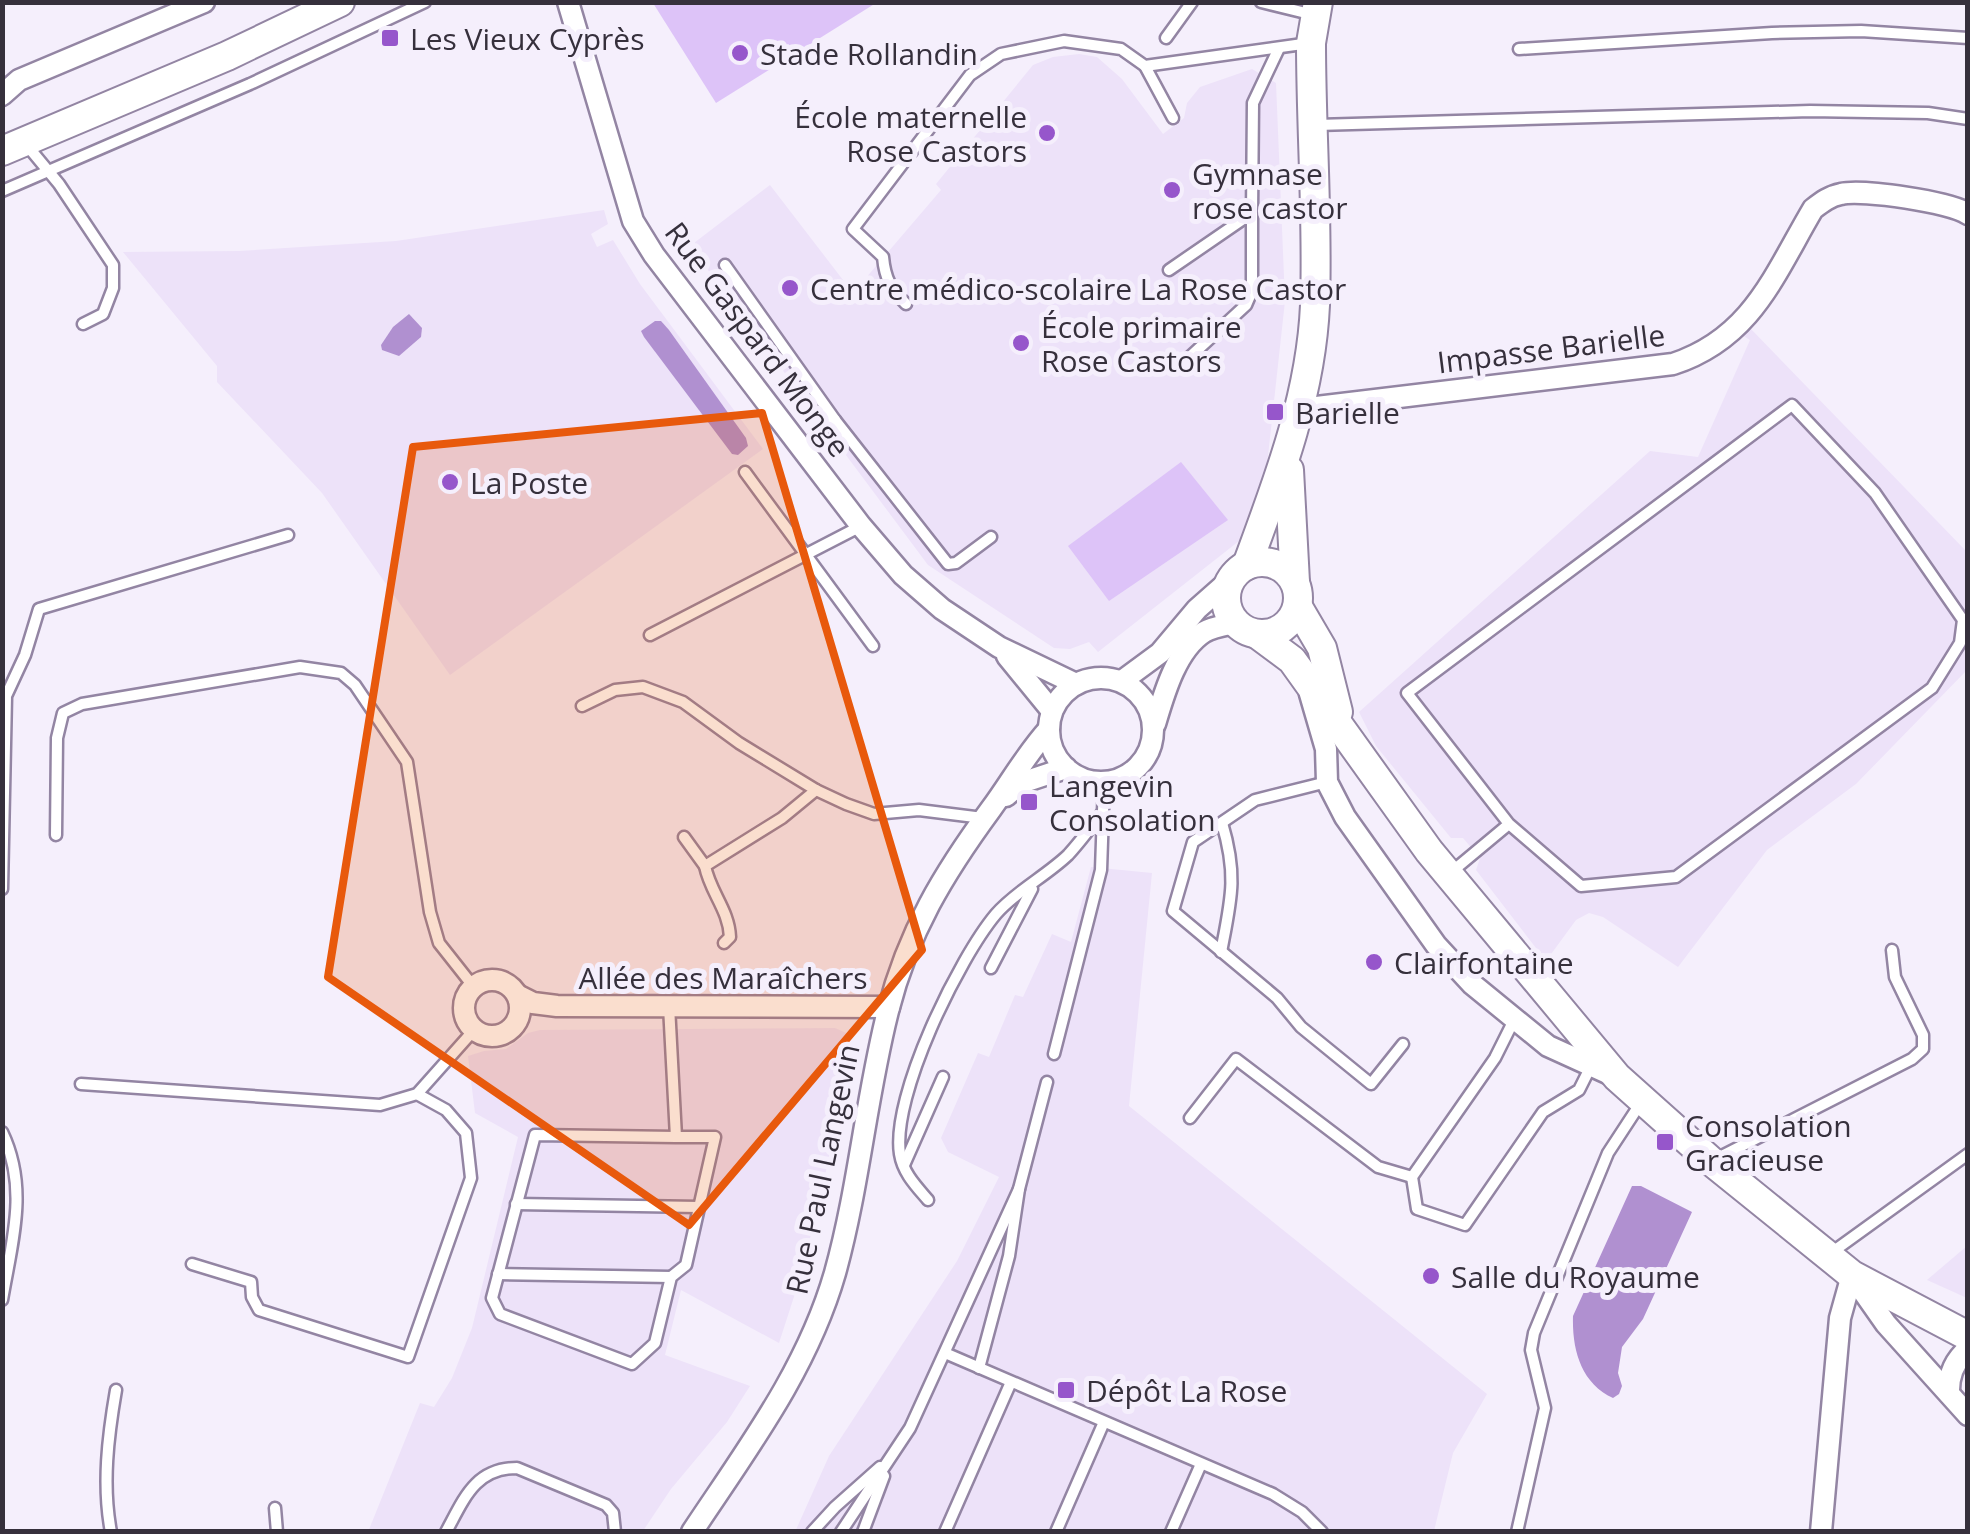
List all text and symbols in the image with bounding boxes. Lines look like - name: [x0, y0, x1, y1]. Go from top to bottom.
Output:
- place label: Les Vieux Cyprès: [410, 18, 644, 59]
- marker: Les Vieux Cyprès: [379, 27, 401, 49]
- place label: Stade Rollandin: [760, 33, 978, 74]
- marker: Stade Rollandin: [729, 42, 751, 64]
- place label: École maternelle Rose Castors: [794, 96, 1027, 171]
- marker: École maternelle Rose Castors: [1036, 122, 1058, 144]
- place label: Gymnase rose castor: [1192, 153, 1348, 228]
- marker: Gymnase rose castor: [1161, 179, 1183, 201]
- street label: Rue Gaspard Monge: [656, 213, 860, 465]
- place label: Centre médico-scolaire La Rose Castor: [810, 268, 1346, 309]
- marker: Centre médico-scolaire La Rose Castor: [779, 277, 801, 299]
- place label: École primaire Rose Castors: [1041, 306, 1242, 381]
- street label: Impasse Barielle: [1435, 314, 1667, 382]
- marker: École primaire Rose Castors: [1010, 332, 1032, 354]
- place label: Barielle: [1295, 392, 1400, 433]
- marker: Barielle: [1264, 401, 1286, 423]
- place label: La Poste: [470, 462, 588, 503]
- marker: La Poste: [439, 471, 461, 493]
- place label: Langevin Consolation: [1049, 765, 1216, 840]
- marker: Langevin Consolation: [1018, 791, 1040, 813]
- place label: Clairfontaine: [1394, 942, 1574, 983]
- marker: Clairfontaine: [1363, 951, 1385, 973]
- street label: Allée des Maraîchers: [578, 957, 868, 998]
- street label: Rue Paul Langevin: [775, 1040, 869, 1298]
- place label: Consolation Gracieuse: [1685, 1105, 1852, 1180]
- marker: Consolation Gracieuse: [1654, 1131, 1676, 1153]
- place label: Salle du Royaume: [1451, 1256, 1700, 1297]
- marker: Salle du Royaume: [1420, 1265, 1442, 1287]
- place label: Dépôt La Rose: [1086, 1370, 1287, 1411]
- marker: Dépôt La Rose: [1055, 1379, 1077, 1401]

